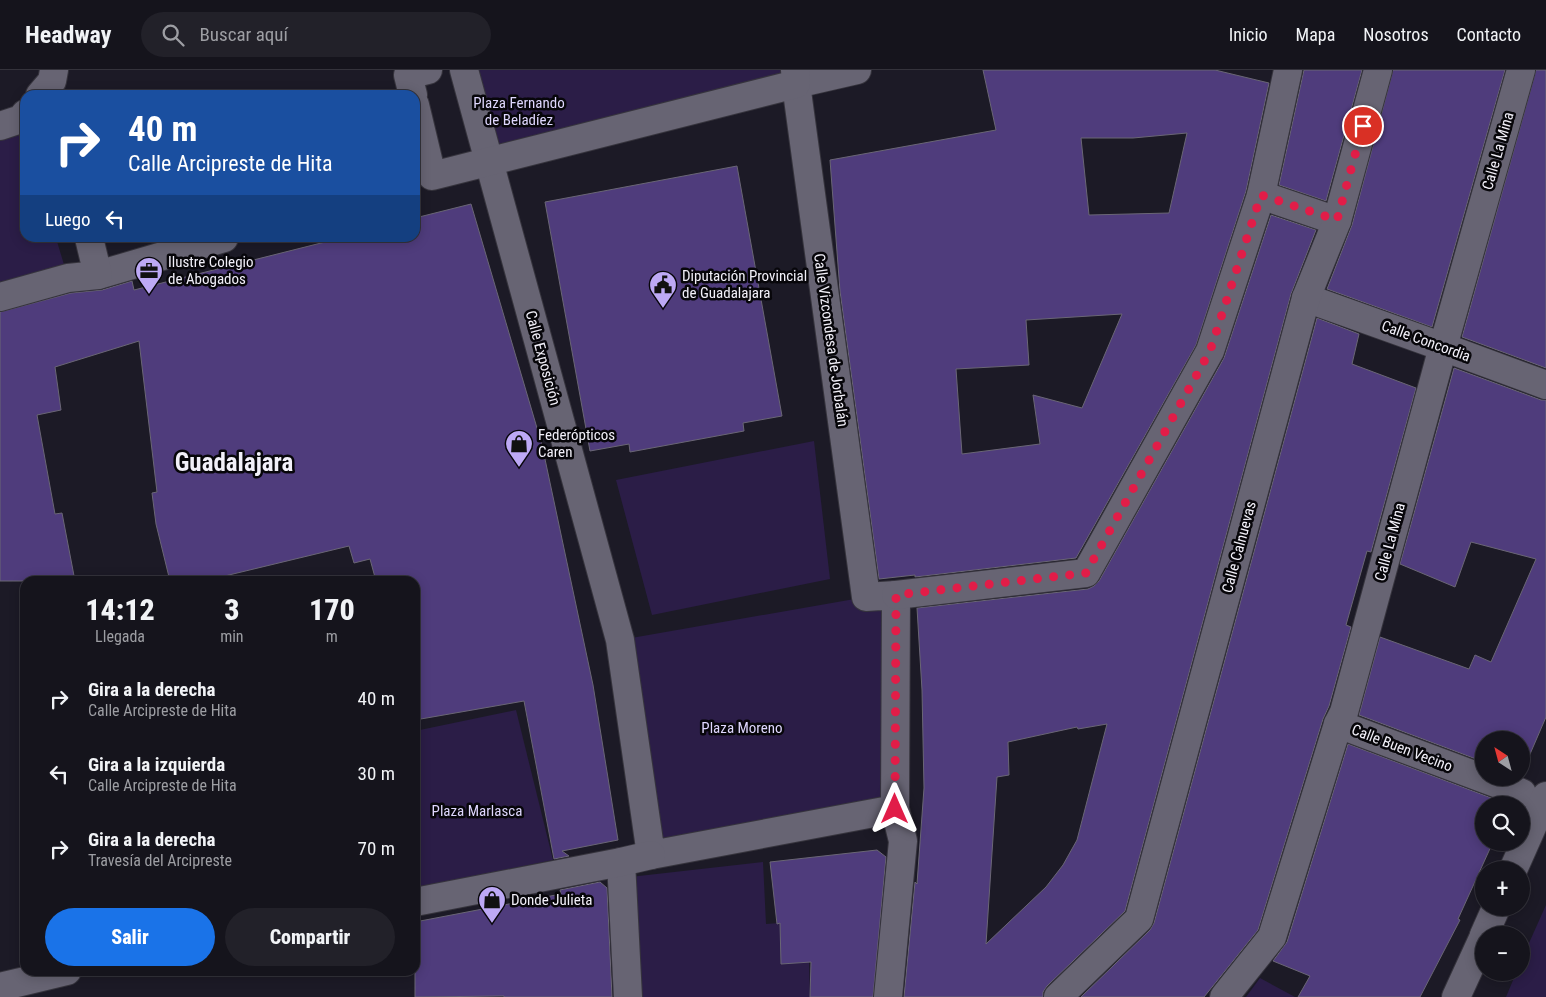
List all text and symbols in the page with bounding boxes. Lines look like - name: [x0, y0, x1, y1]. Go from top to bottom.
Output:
- search box: [141, 12, 491, 57]
- text: Headway: [25, 21, 111, 49]
- icon: search: [159, 21, 187, 49]
- text: Buscar aquí: [199, 23, 288, 46]
- text: Inicio: [1229, 24, 1268, 45]
- text: Mapa: [1296, 24, 1335, 45]
- text: Nosotros: [1363, 24, 1429, 45]
- text: Contacto: [1457, 24, 1521, 45]
- park label: Plaza Fernando de Beladíez: [473, 94, 565, 129]
- pin: [1342, 105, 1384, 147]
- text: 40 m: [128, 109, 197, 150]
- icon: right: [45, 110, 110, 175]
- street label: Calle La Mina: [1478, 110, 1518, 192]
- icon: arrive: [1349, 112, 1377, 140]
- text: Calle Arcipreste de Hita: [128, 151, 332, 176]
- icon: left: [101, 205, 129, 233]
- text: Luego: [45, 208, 91, 231]
- street label: Calle Vizcondesa de Jorbalán: [810, 252, 852, 428]
- place label: Ilustre Colegio de Abogados: [168, 253, 254, 288]
- office icon: Ilustre Colegio de Abogados: [134, 256, 164, 295]
- place label: Diputación Provincial de Guadalajara: [682, 267, 807, 302]
- public building icon: Diputación Provincial de Guadalajara: [648, 270, 678, 309]
- street label: Calle Exposición: [522, 309, 564, 407]
- street label: Calle Concordia: [1379, 317, 1473, 365]
- place label: Federópticos Caren: [538, 426, 615, 461]
- shop icon: Federópticos Caren: [504, 429, 534, 468]
- district label: Guadalajara: [175, 448, 293, 477]
- street label: Calle Calnuevas: [1218, 499, 1260, 595]
- street label: Calle La Mina: [1371, 501, 1409, 583]
- text: 14:12: [85, 592, 155, 627]
- text: 3: [224, 592, 239, 627]
- text: 170: [309, 592, 355, 627]
- text: Llegada: [95, 627, 145, 646]
- text: min: [220, 627, 244, 646]
- text: m: [326, 627, 338, 646]
- text: Gira a la derecha: [88, 678, 215, 701]
- icon: right: [45, 685, 73, 713]
- text: 40 m: [358, 687, 395, 710]
- text: Calle Arcipreste de Hita: [88, 701, 237, 720]
- park label: Plaza Moreno: [701, 719, 783, 737]
- street label: Calle Buen Vecino: [1349, 721, 1455, 775]
- north arrow: [1475, 731, 1530, 786]
- map controls: [1475, 731, 1530, 981]
- text: Gira a la izquierda: [88, 753, 225, 776]
- icon: left: [45, 760, 73, 788]
- text: 30 m: [358, 762, 395, 785]
- text: Calle Arcipreste de Hita: [88, 776, 237, 795]
- position arrow: [868, 782, 920, 834]
- button: search: [1475, 796, 1530, 851]
- park label: Plaza Marlasca: [432, 802, 522, 820]
- text: Gira a la derecha: [88, 828, 215, 851]
- icon: right: [45, 835, 73, 863]
- text: 70 m: [358, 837, 395, 860]
- text: Travesía del Arcipreste: [88, 851, 232, 870]
- button: +: [1475, 861, 1530, 916]
- shop icon: Donde Julieta: [477, 885, 507, 924]
- place label: Donde Julieta: [511, 891, 592, 909]
- button: Salir: [45, 908, 215, 966]
- button: Compartir: [225, 908, 395, 966]
- button: −: [1475, 926, 1530, 981]

